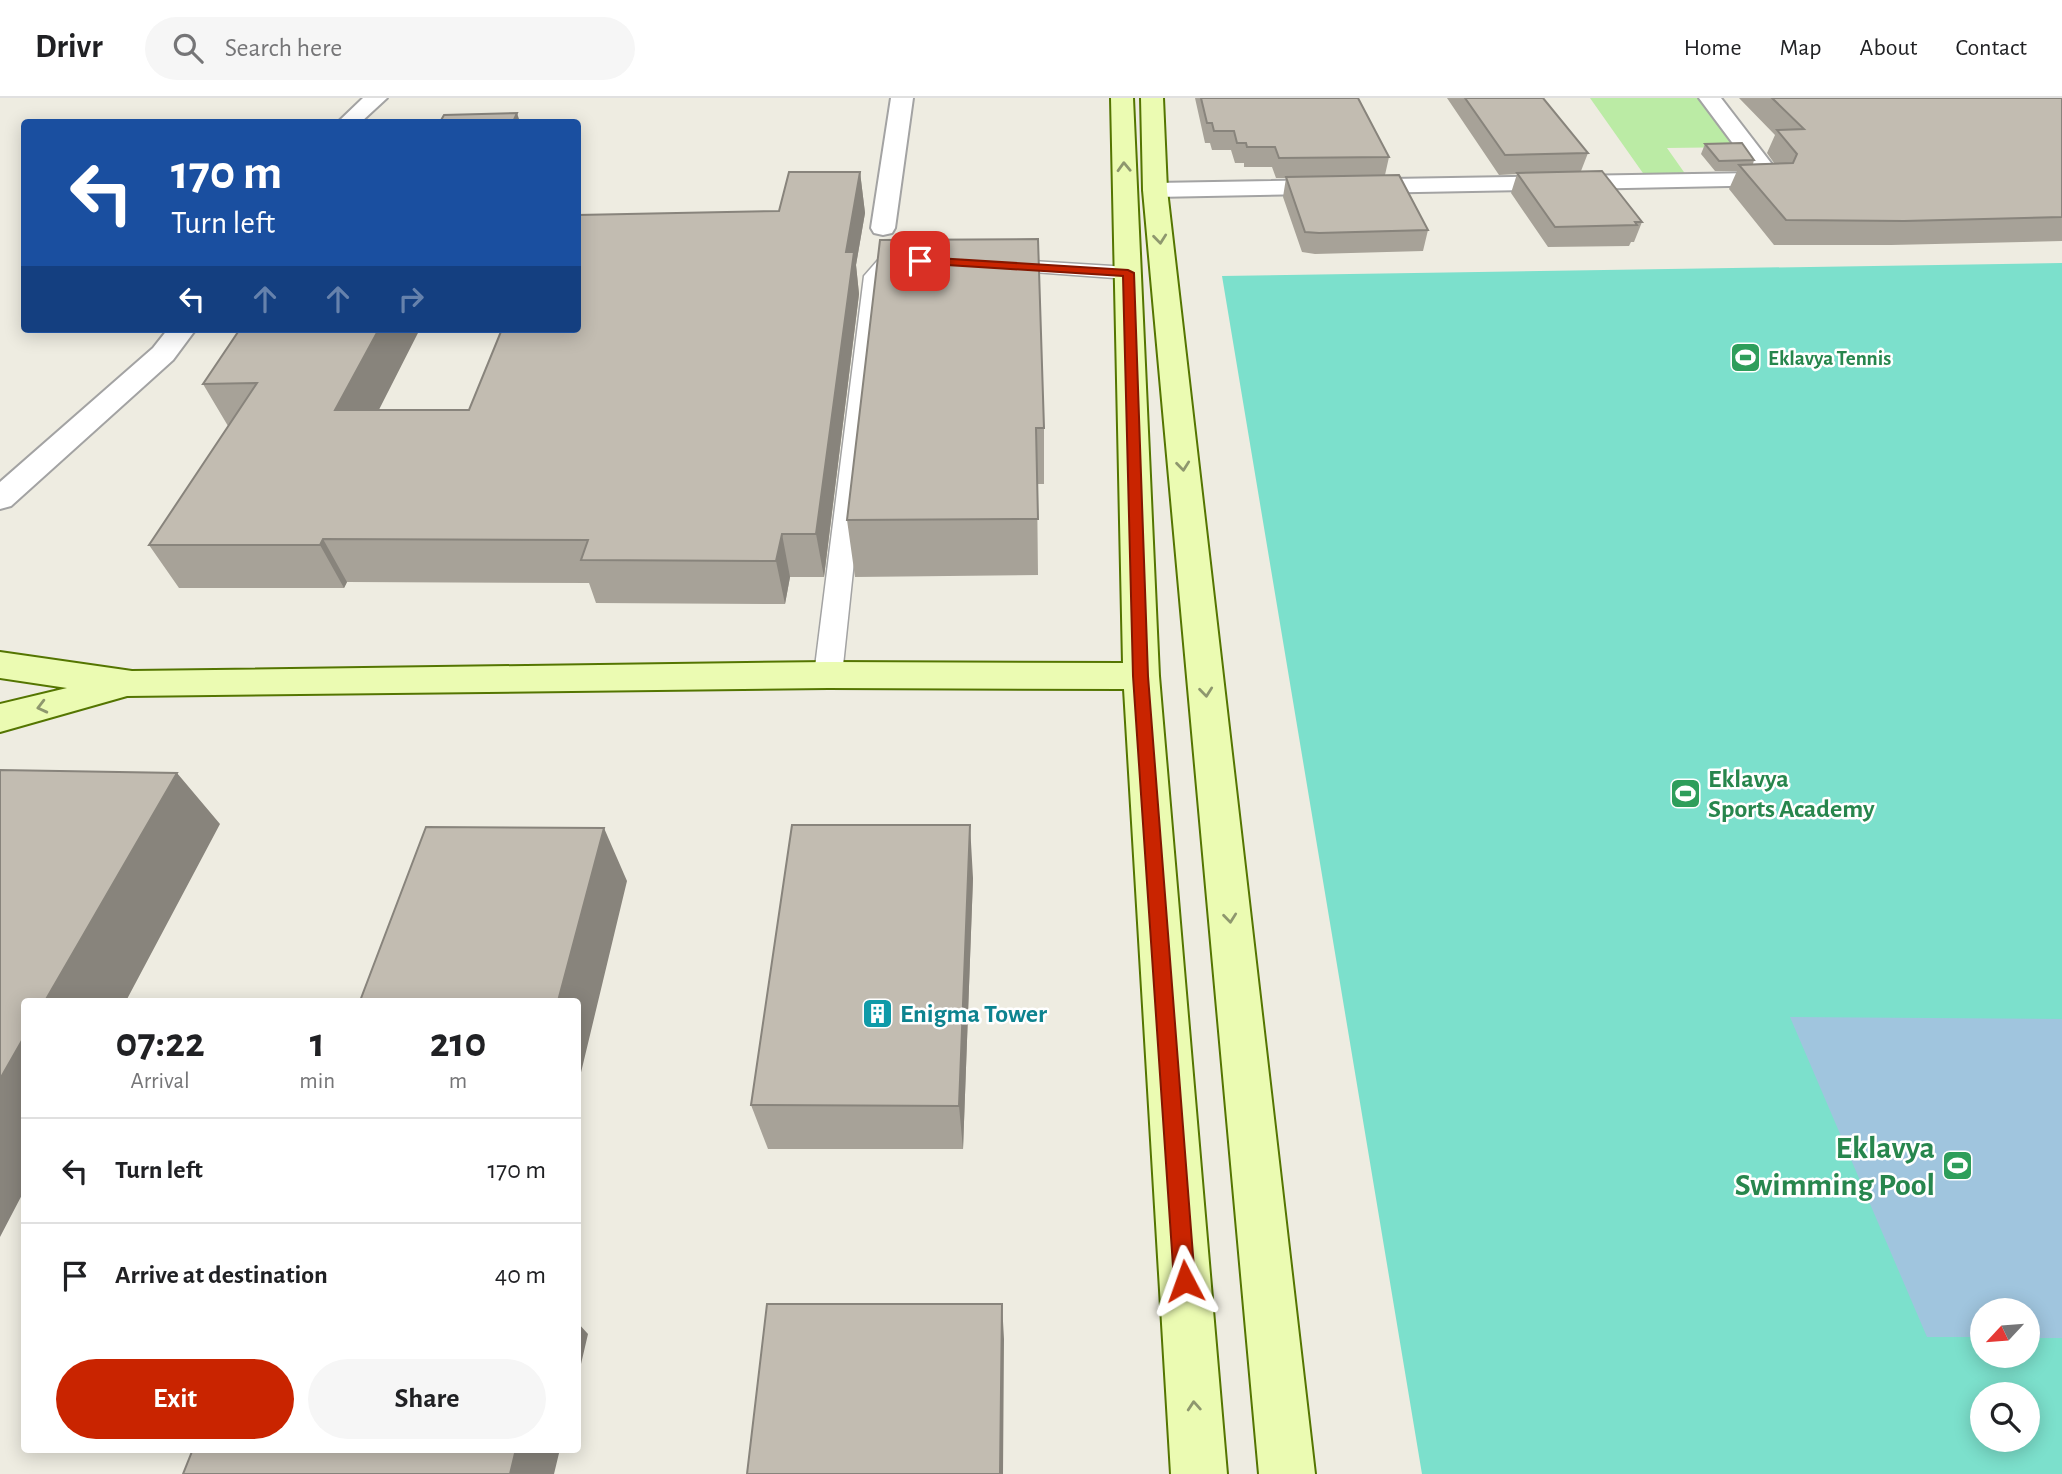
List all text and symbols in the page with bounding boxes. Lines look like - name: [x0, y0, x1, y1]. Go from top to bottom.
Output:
- search box: [145, 17, 635, 80]
- icon: search: [169, 29, 207, 67]
- text: Drivr: [35, 31, 103, 64]
- text: Search here: [225, 35, 342, 61]
- text: Home: [1684, 36, 1742, 60]
- text: Map: [1780, 36, 1822, 60]
- text: About: [1860, 36, 1917, 60]
- text: Contact: [1955, 36, 2027, 60]
- icon: left: [56, 147, 147, 238]
- text: 170 m: [171, 149, 282, 198]
- one-way arrow: [1117, 161, 1132, 172]
- text: Turn left: [171, 207, 275, 239]
- pin: [890, 231, 950, 291]
- one-way arrow: [1152, 234, 1167, 245]
- icon: arrive: [901, 242, 939, 280]
- icon: left: [173, 280, 211, 318]
- icon: ahead: [246, 280, 284, 318]
- icon: ahead: [319, 280, 357, 318]
- icon: right: [392, 280, 430, 318]
- sports icon: Eklavya Tennis: [1728, 341, 1762, 375]
- place label: Eklavya Tennis: [1768, 348, 1891, 369]
- one-way arrow: [1175, 461, 1190, 472]
- one-way arrow: [1199, 686, 1214, 698]
- one-way arrow: [36, 699, 48, 713]
- place label: Eklavya Sports Academy: [1708, 766, 1875, 822]
- sports icon: Eklavya Sports Academy: [1668, 776, 1702, 810]
- one-way arrow: [1222, 913, 1237, 924]
- building icon: Enigma Tower: [860, 996, 894, 1030]
- place label: Enigma Tower: [900, 1001, 1047, 1027]
- text: 07:22: [116, 1022, 205, 1064]
- text: 1: [310, 1022, 325, 1064]
- text: 210: [430, 1022, 486, 1064]
- text: Arrival: [131, 1070, 190, 1093]
- text: min: [299, 1070, 335, 1093]
- text: m: [449, 1070, 467, 1093]
- place label: Eklavya Swimming Pool: [1735, 1132, 1935, 1201]
- sports icon: Eklavya Swimming Pool: [1941, 1148, 1975, 1182]
- icon: left: [56, 1152, 94, 1190]
- text: Turn left: [115, 1157, 203, 1183]
- text: 170 m: [487, 1157, 546, 1183]
- position arrow: [1148, 1244, 1222, 1318]
- icon: arrive: [56, 1257, 94, 1295]
- text: Arrive at destination: [115, 1262, 328, 1288]
- text: 40 m: [495, 1262, 546, 1288]
- north arrow: [1970, 1298, 2040, 1368]
- map controls: [1970, 1298, 2040, 1452]
- button: Exit: [56, 1359, 294, 1439]
- button: Share: [308, 1359, 546, 1439]
- button: search: [1970, 1382, 2040, 1452]
- one-way arrow: [1187, 1400, 1202, 1411]

